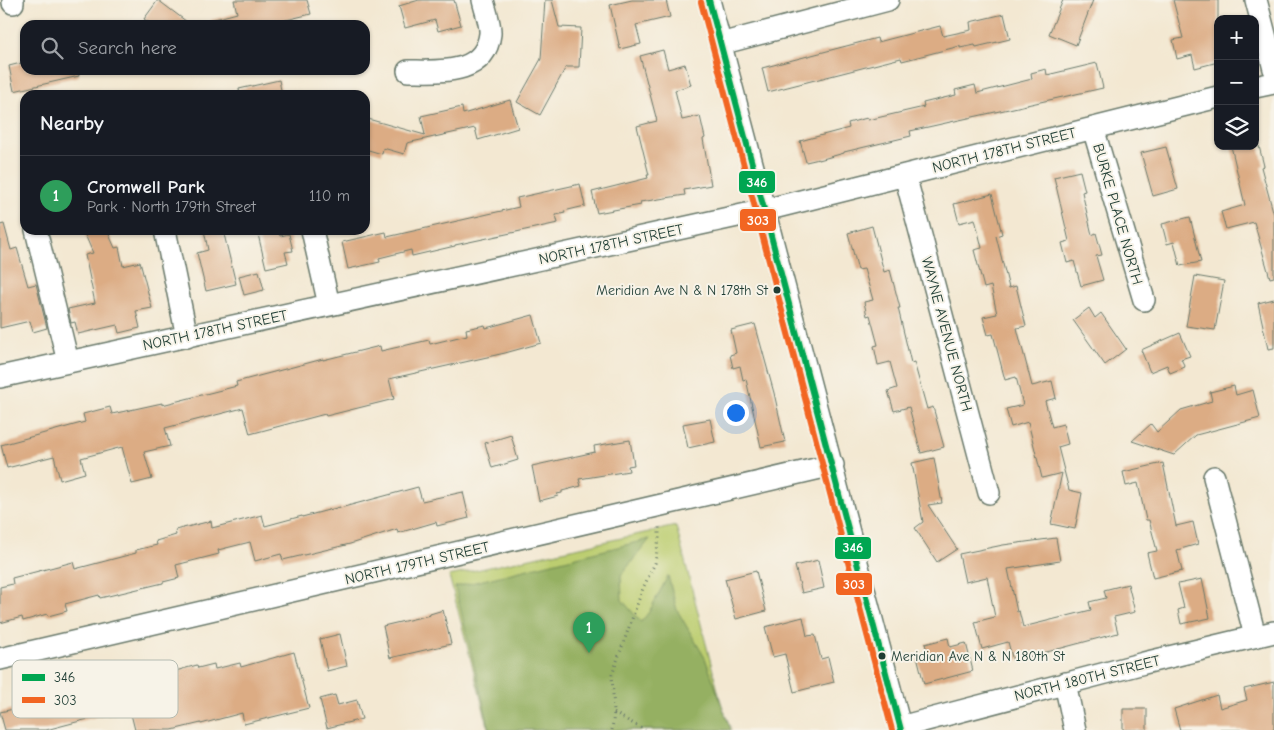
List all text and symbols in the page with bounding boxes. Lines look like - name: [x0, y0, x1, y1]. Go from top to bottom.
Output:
- map controls: [1214, 15, 1259, 150]
- button: +: [1214, 15, 1259, 60]
- search box: [20, 20, 370, 75]
- icon: search: [38, 34, 66, 62]
- text: Search here: [78, 37, 177, 59]
- button: −: [1214, 60, 1259, 105]
- button: layers: [1214, 105, 1259, 150]
- text: Nearby: [40, 111, 104, 135]
- street label: NORTH 178TH STREET: [930, 123, 1078, 177]
- street label: BURKE PLACE NORTH: [1089, 141, 1147, 287]
- line badge: 346: [738, 170, 776, 194]
- text: 346: [747, 174, 767, 191]
- text: Cromwell Park: [87, 176, 205, 198]
- text: 1: [53, 187, 59, 205]
- text: 110 m: [309, 187, 350, 205]
- text: Park · North 179th Street: [87, 198, 256, 216]
- line badge: 303: [739, 208, 777, 232]
- text: 303: [747, 212, 769, 229]
- street label: NORTH 178TH STREET: [537, 220, 685, 268]
- street label: WAYNE AVENUE NORTH: [918, 255, 976, 413]
- place label: Meridian Ave N & N 178th St: [596, 282, 769, 299]
- marker: Meridian Ave N & N 178th St: [772, 285, 782, 295]
- street label: NORTH 178TH STREET: [141, 306, 289, 354]
- your location: [723, 400, 749, 426]
- line badge: 346: [834, 536, 872, 560]
- street label: NORTH 179TH STREET: [343, 538, 491, 588]
- text: 346: [843, 539, 863, 556]
- line badge: 303: [835, 572, 873, 596]
- text: 303: [843, 576, 865, 593]
- pin: 1: [573, 612, 605, 653]
- place label: Meridian Ave N & N 180th St: [891, 648, 1066, 665]
- marker: Meridian Ave N & N 180th St: [877, 651, 887, 661]
- street label: NORTH 180TH STREET: [1012, 651, 1162, 705]
- legend: [12, 660, 178, 718]
- text: 346: [54, 669, 75, 686]
- text: 303: [54, 692, 77, 709]

